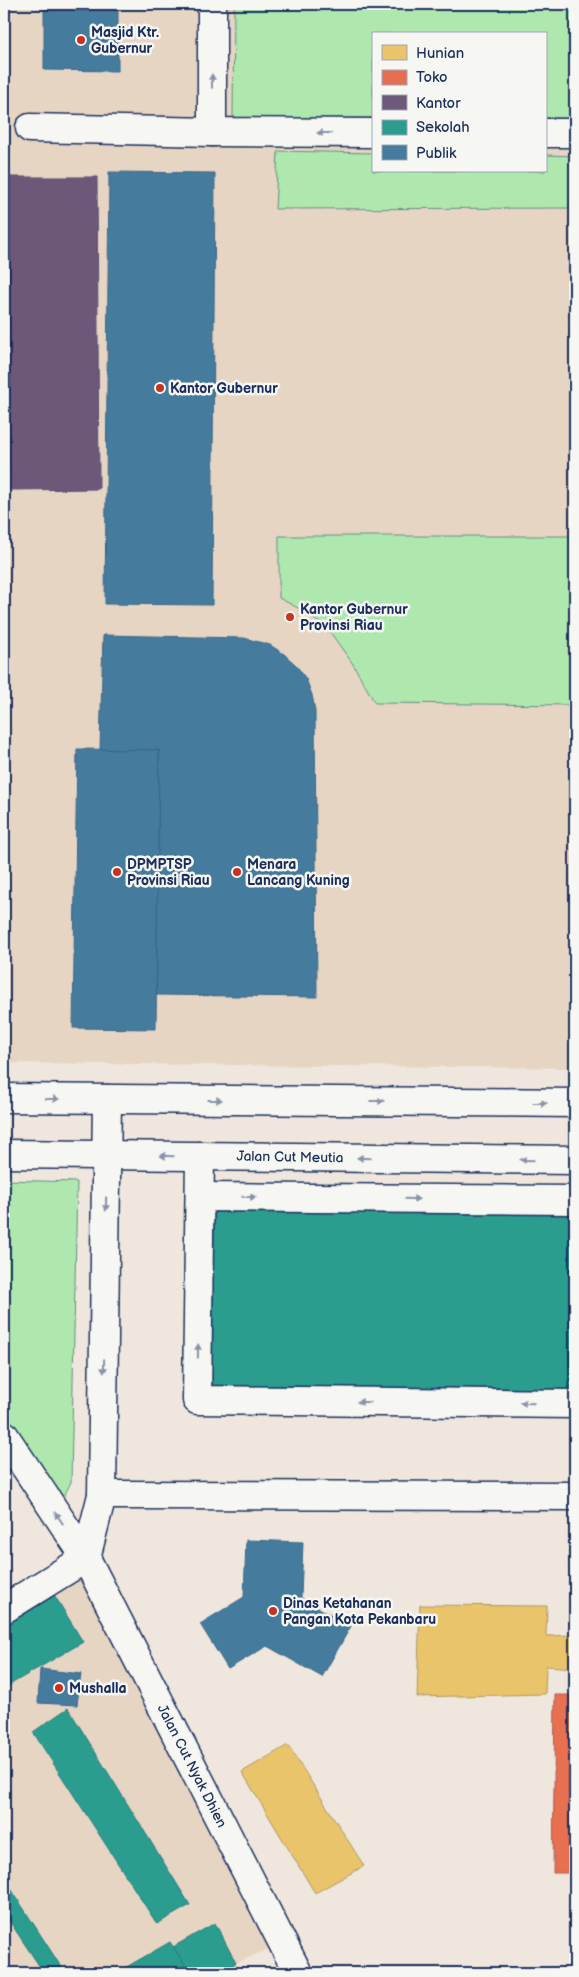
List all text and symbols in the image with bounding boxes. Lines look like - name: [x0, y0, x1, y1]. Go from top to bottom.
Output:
- place label: Masjid Ktr. Gubernur: [91, 24, 159, 57]
- legend: [372, 32, 546, 172]
- marker: Masjid Ktr. Gubernur: [75, 34, 87, 46]
- text: Hunian: [416, 44, 464, 63]
- text: Toko: [416, 68, 448, 87]
- one-way arrow: [208, 73, 216, 89]
- text: Kantor: [416, 94, 461, 113]
- text: Sekolah: [416, 118, 470, 137]
- one-way arrow: [316, 129, 332, 137]
- text: Publik: [416, 144, 457, 163]
- place label: Kantor Gubernur: [170, 380, 278, 397]
- marker: Kantor Gubernur: [154, 382, 166, 394]
- place label: Kantor Gubernur Provinsi Riau: [300, 601, 408, 634]
- marker: Kantor Gubernur Provinsi Riau: [284, 611, 296, 623]
- place label: DPMPTSP Provinsi Riau: [127, 856, 210, 889]
- place label: Menara Lancang Kuning: [247, 856, 350, 889]
- marker: DPMPTSP Provinsi Riau: [111, 866, 123, 878]
- marker: Menara Lancang Kuning: [231, 866, 243, 878]
- one-way arrow: [45, 1095, 61, 1103]
- one-way arrow: [207, 1096, 223, 1104]
- one-way arrow: [370, 1097, 386, 1105]
- one-way arrow: [532, 1099, 548, 1107]
- street label: Jalan Cut Meutia: [236, 1148, 344, 1166]
- one-way arrow: [158, 1152, 174, 1160]
- one-way arrow: [356, 1154, 372, 1162]
- one-way arrow: [518, 1156, 534, 1164]
- one-way arrow: [241, 1193, 257, 1201]
- one-way arrow: [404, 1195, 420, 1203]
- one-way arrow: [102, 1196, 110, 1212]
- one-way arrow: [194, 1343, 202, 1359]
- one-way arrow: [100, 1359, 108, 1375]
- one-way arrow: [356, 1398, 372, 1406]
- one-way arrow: [518, 1399, 534, 1407]
- one-way arrow: [54, 1511, 64, 1524]
- place label: Dinas Ketahanan Pangan Kota Pekanbaru: [283, 1595, 436, 1628]
- marker: Dinas Ketahanan Pangan Kota Pekanbaru: [267, 1605, 279, 1617]
- place label: Mushalla: [69, 1680, 127, 1697]
- marker: Mushalla: [53, 1682, 65, 1694]
- street label: Jalan Cut Nyak Dhien: [154, 1702, 230, 1830]

